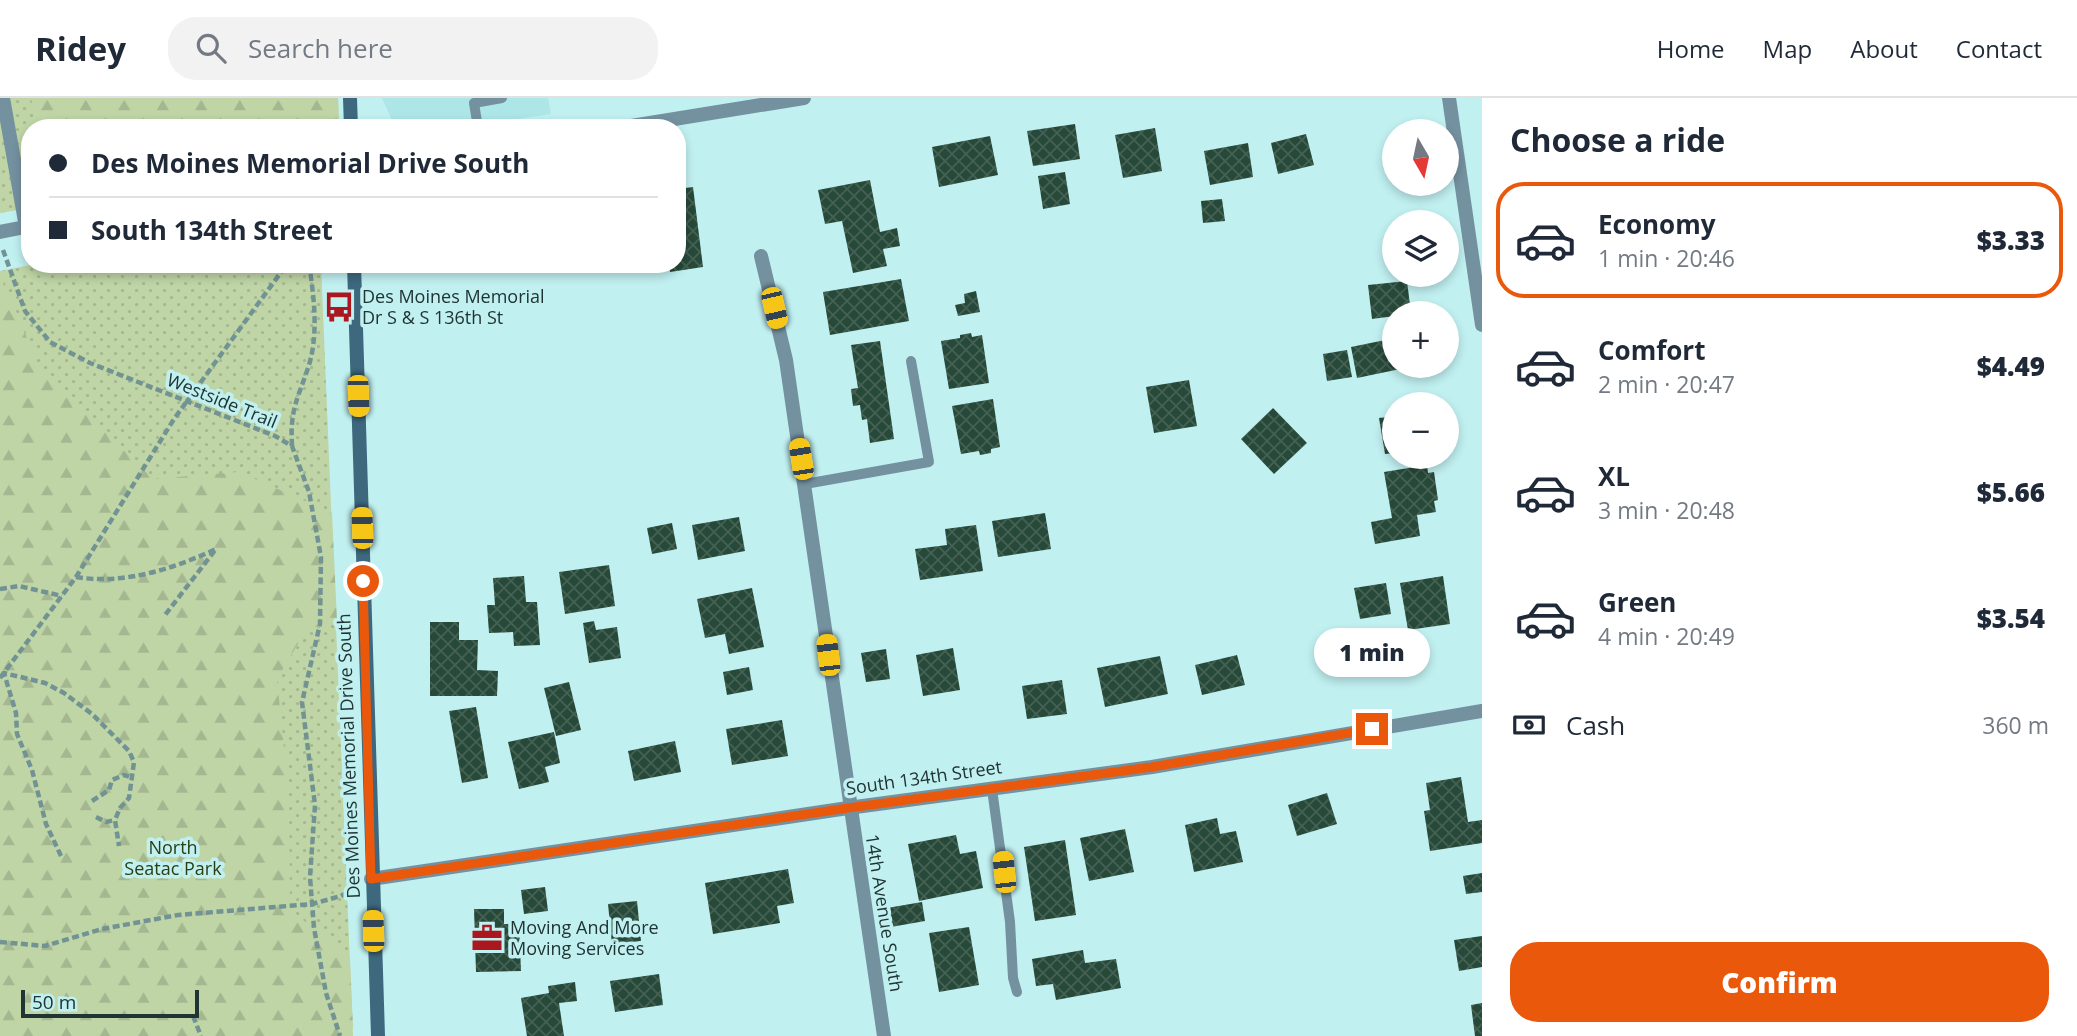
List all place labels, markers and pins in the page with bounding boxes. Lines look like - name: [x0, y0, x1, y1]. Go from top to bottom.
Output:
- place label: Des Moines Memorial Dr S & S 136th St: [362, 284, 545, 329]
- bus stop icon: Des Moines Memorial Dr S & S 136th St: [322, 290, 356, 324]
- place label: Moving And More Moving Services: [510, 915, 659, 960]
- office icon: Moving And More Moving Services: [470, 921, 504, 955]

